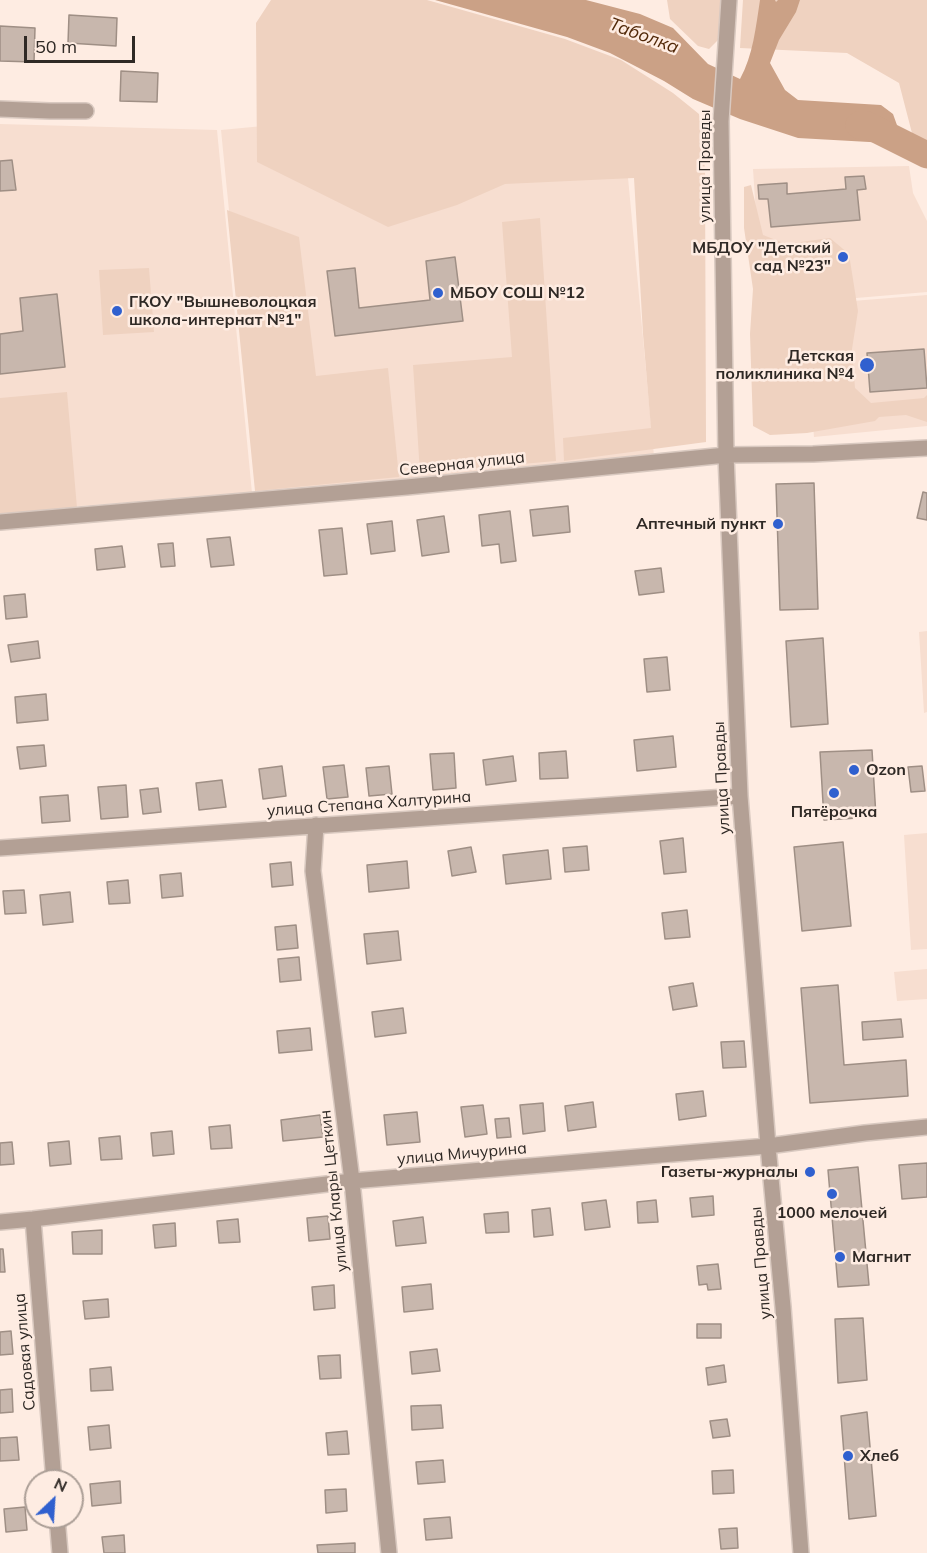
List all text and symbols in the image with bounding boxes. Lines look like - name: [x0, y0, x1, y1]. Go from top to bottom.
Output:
- water label: Таболка: [606, 13, 682, 59]
- scale bar: [27, 24, 138, 62]
- text: 50 m: [35, 35, 77, 58]
- street label: улица Правды: [695, 109, 715, 223]
- place label: МБДОУ "Детский сад №23": [692, 238, 831, 276]
- marker: МБДОУ "Детский сад №23": [836, 250, 850, 264]
- place label: МБОУ СОШ №12: [450, 283, 585, 303]
- marker: МБОУ СОШ №12: [431, 286, 445, 300]
- place label: ГКОУ "Вышневолоцкая школа-интернат №1": [129, 292, 317, 330]
- marker: ГКОУ "Вышневолоцкая школа-интернат №1": [110, 304, 124, 318]
- place label: Детская поликлиника №4: [716, 346, 854, 384]
- marker: Детская поликлиника №4: [858, 356, 876, 374]
- street label: Северная улица: [398, 448, 526, 480]
- place label: Аптечный пункт: [636, 514, 766, 534]
- marker: Аптечный пункт: [771, 517, 785, 531]
- street label: улица Правды: [709, 721, 735, 835]
- place label: Ozon: [866, 760, 906, 780]
- marker: Ozon: [847, 763, 861, 777]
- marker: Пятёрочка: [827, 786, 841, 800]
- street label: улица Степана Халтурина: [266, 787, 472, 821]
- place label: Пятёрочка: [791, 802, 877, 822]
- street label: улица Клары Цеткин: [316, 1109, 352, 1273]
- street label: улица Мичурина: [396, 1139, 528, 1169]
- place label: Газеты-журналы: [661, 1162, 798, 1182]
- marker: Газеты-журналы: [803, 1165, 817, 1179]
- marker: 1000 мелочей: [825, 1187, 839, 1201]
- place label: 1000 мелочей: [777, 1203, 887, 1223]
- street label: улица Правды: [747, 1206, 775, 1320]
- place label: Магнит: [852, 1247, 911, 1267]
- marker: Магнит: [833, 1250, 847, 1264]
- street label: Садовая улица: [10, 1292, 40, 1412]
- place label: Хлеб: [860, 1446, 899, 1466]
- marker: Хлеб: [841, 1449, 855, 1463]
- north arrow: [24, 1469, 84, 1529]
- text: N: [51, 1473, 70, 1496]

